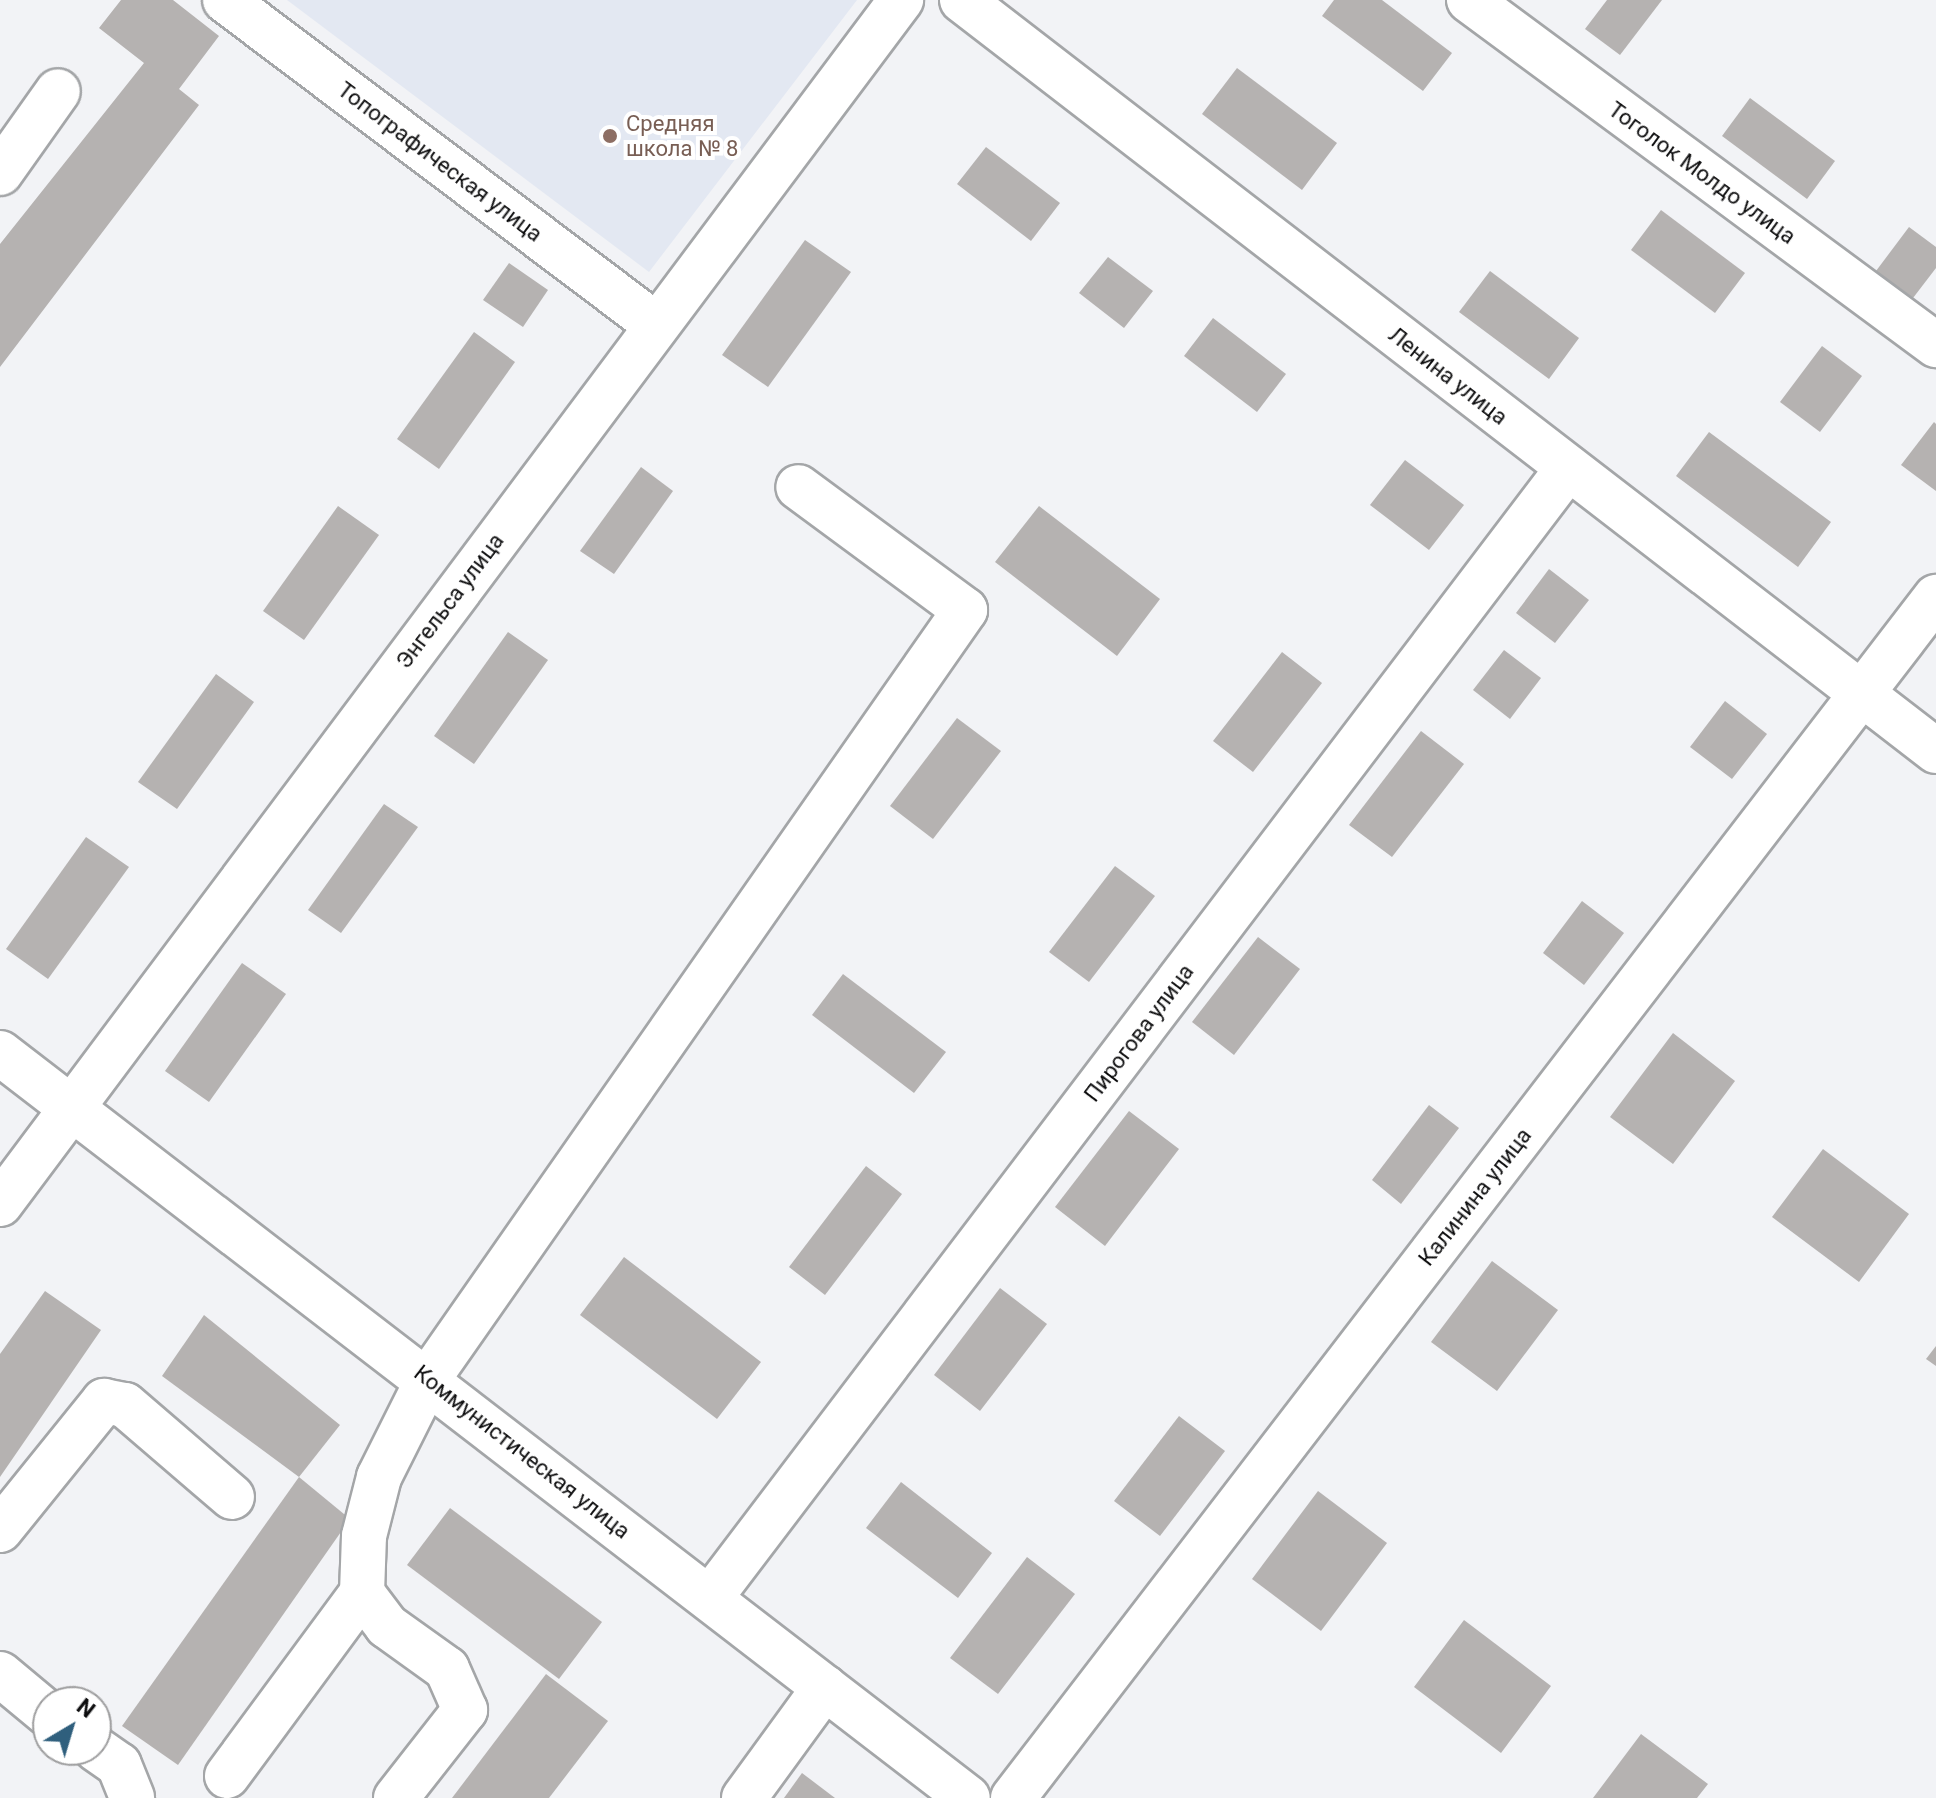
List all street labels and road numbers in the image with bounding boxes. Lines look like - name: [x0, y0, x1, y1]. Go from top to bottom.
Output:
- street label: Топографическая улица: [333, 77, 547, 247]
- street label: Тоголок Молдо улица: [1603, 96, 1801, 250]
- street label: Ленина улица: [1383, 322, 1513, 430]
- street label: Энгельса улица: [391, 528, 509, 674]
- street label: Пирогова улица: [1079, 959, 1199, 1107]
- street label: Калинина улица: [1413, 1123, 1537, 1271]
- street label: Коммунистическая улица: [409, 1360, 635, 1544]

